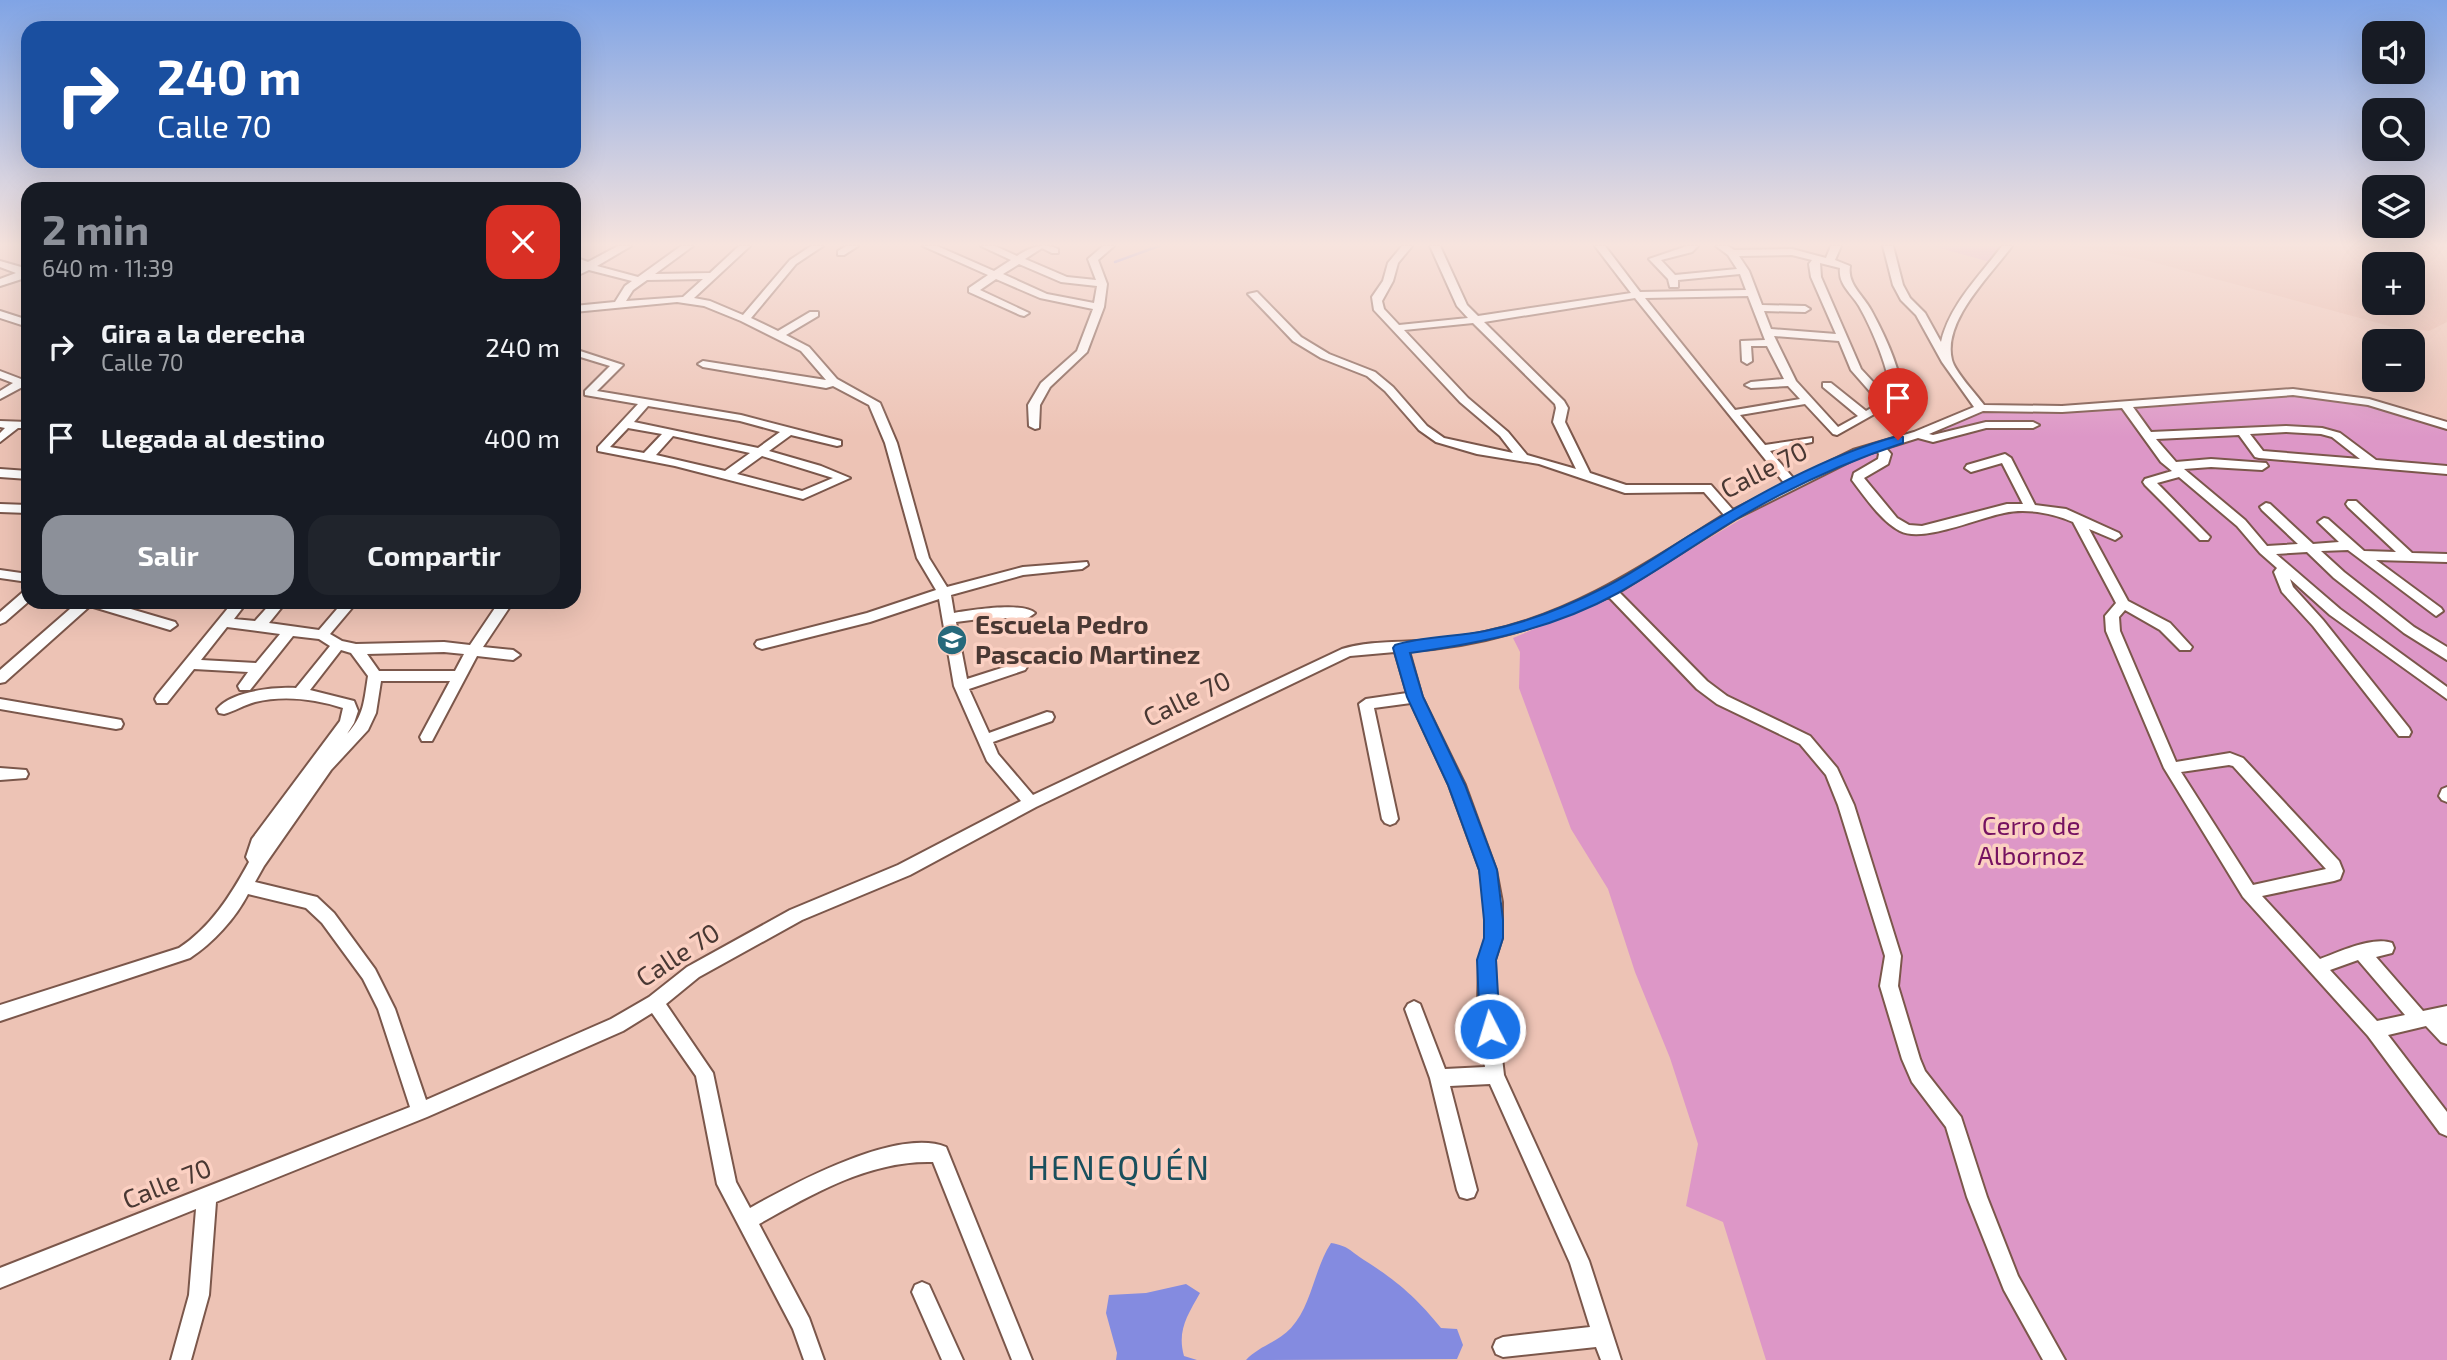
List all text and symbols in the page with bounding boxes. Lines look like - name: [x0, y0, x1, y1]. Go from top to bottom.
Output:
- map controls: [2362, 21, 2425, 392]
- button: sound: [2362, 21, 2425, 84]
- text: 240 m: [157, 46, 301, 105]
- icon: right: [42, 49, 133, 140]
- button: search: [2362, 98, 2425, 161]
- text: Calle 70: [157, 106, 272, 144]
- button: layers: [2362, 175, 2425, 238]
- text: 2 min: [42, 203, 149, 253]
- button: close: [486, 205, 560, 279]
- button: +: [2362, 252, 2425, 315]
- text: 640 m · 11:39: [42, 254, 174, 282]
- text: Gira a la derecha: [101, 317, 305, 348]
- icon: right: [42, 328, 80, 366]
- button: −: [2362, 329, 2425, 392]
- text: 240 m: [485, 331, 560, 362]
- text: Calle 70: [101, 348, 184, 376]
- pin: [1868, 368, 1928, 440]
- icon: arrive: [1879, 379, 1917, 417]
- icon: arrive: [42, 419, 80, 457]
- text: Llegada al destino: [101, 422, 325, 453]
- text: 400 m: [484, 422, 560, 453]
- street label: Calle 70: [1715, 434, 1812, 504]
- button: Salir: [42, 515, 294, 595]
- button: Compartir: [308, 515, 560, 595]
- place label: Escuela Pedro Pascacio Martinez: [975, 608, 1201, 669]
- school or university icon: Escuela Pedro Pascacio Martinez: [935, 623, 969, 657]
- street label: Calle 70: [1138, 663, 1235, 732]
- park label: Cerro de Albornoz: [1977, 809, 2085, 870]
- street label: Calle 70: [630, 915, 725, 992]
- position arrow: [1453, 992, 1527, 1066]
- district label: HENEQUÉN: [1027, 1147, 1211, 1187]
- street label: Calle 70: [117, 1151, 215, 1214]

